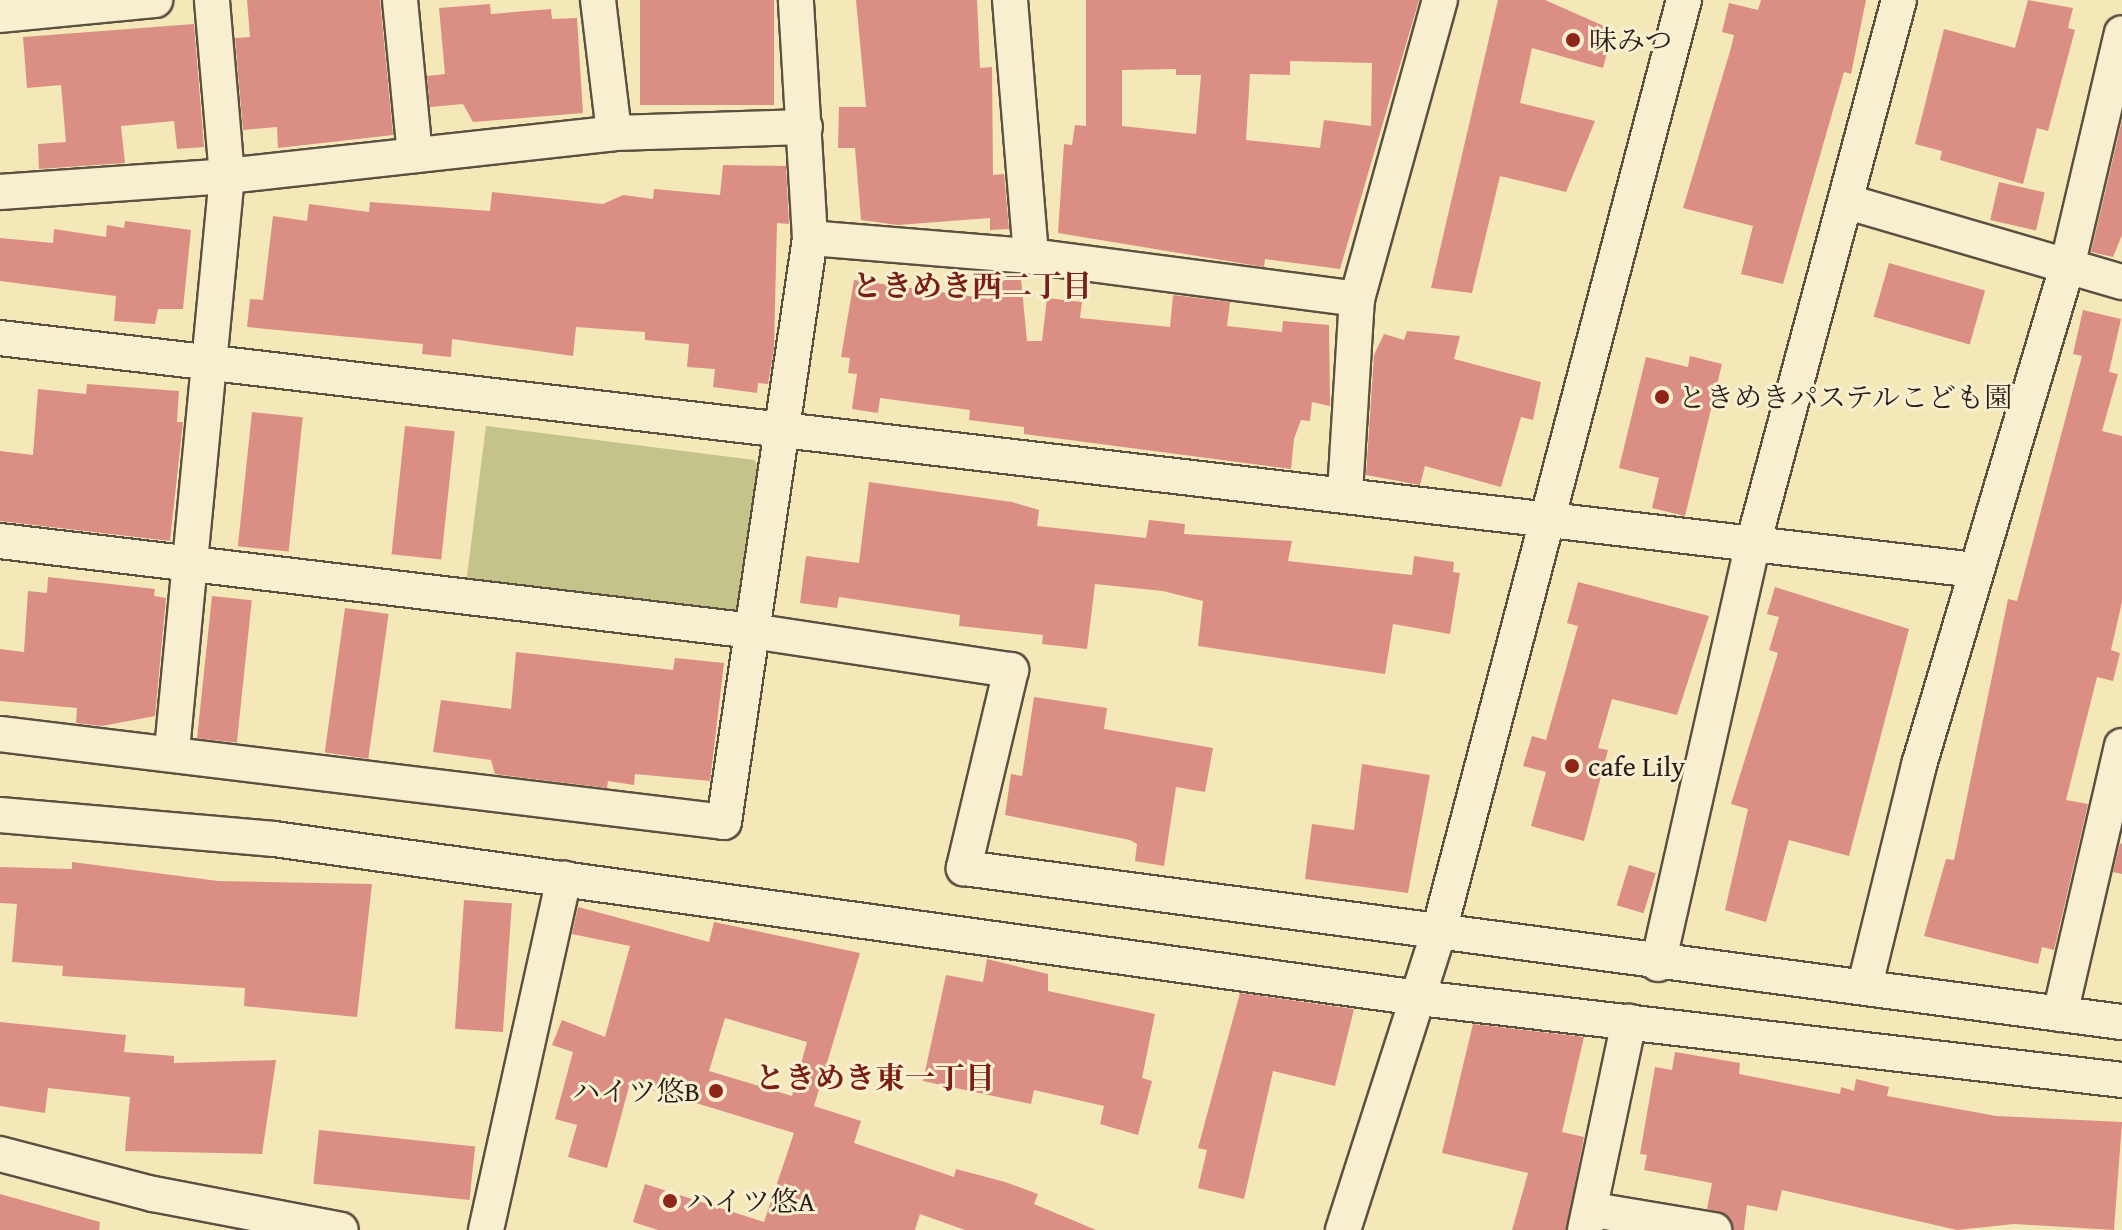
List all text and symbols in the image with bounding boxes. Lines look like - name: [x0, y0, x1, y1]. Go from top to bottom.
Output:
- place label: 味みつ: [1589, 23, 1673, 57]
- marker: 味みつ: [1564, 31, 1582, 49]
- district label: ときめき西二丁目: [852, 267, 1092, 303]
- place label: ときめきパステルこども園: [1678, 380, 2014, 414]
- marker: ときめきパステルこども園: [1653, 388, 1671, 406]
- place label: cafe Lily: [1588, 749, 1685, 783]
- marker: cafe Lily: [1563, 757, 1581, 775]
- district label: ときめき東一丁目: [755, 1059, 995, 1095]
- place label: ハイツ悠B: [572, 1074, 700, 1108]
- marker: ハイツ悠B: [707, 1082, 725, 1100]
- place label: ハイツ悠A: [686, 1184, 815, 1218]
- marker: ハイツ悠A: [661, 1192, 679, 1210]

